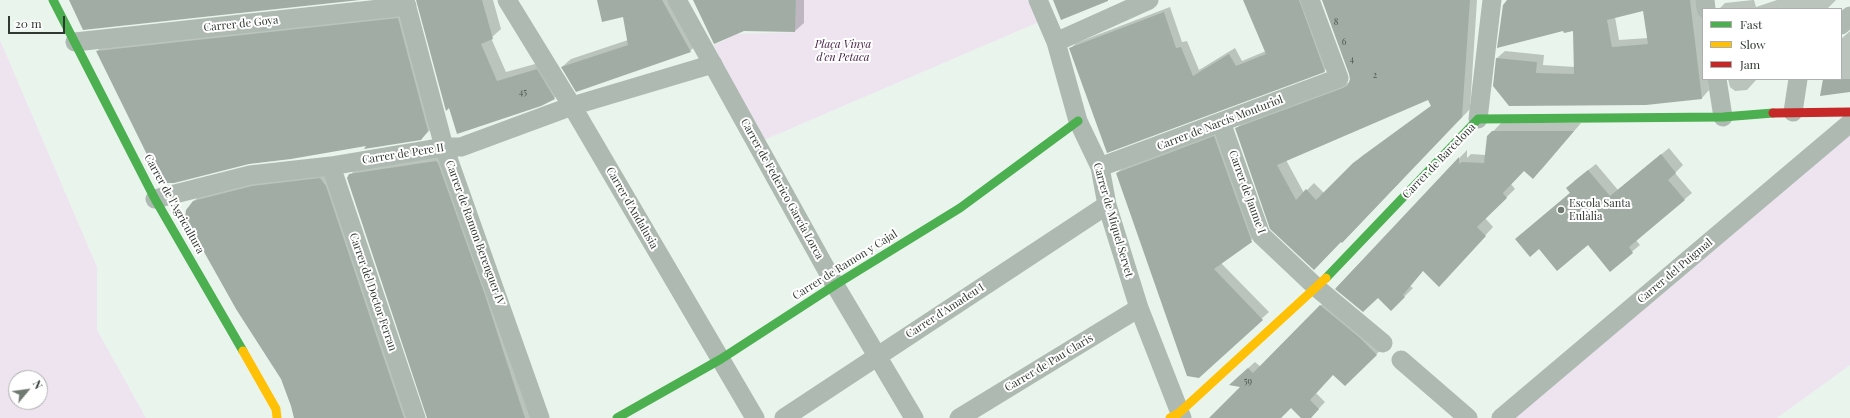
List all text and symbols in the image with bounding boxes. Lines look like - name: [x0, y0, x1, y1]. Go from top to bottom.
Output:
- scale bar: [10, 8, 67, 34]
- legend: [1702, 8, 1842, 80]
- street label: Carrer de Goya: [203, 14, 279, 34]
- text: 20 m: [15, 15, 42, 31]
- text: Fast: [1740, 16, 1762, 32]
- house number: 8: [1334, 17, 1338, 27]
- text: Slow: [1740, 36, 1766, 52]
- house number: 6: [1342, 37, 1346, 47]
- park label: Plaça Vinya d'en Petaca: [815, 38, 871, 64]
- house number: 4: [1350, 54, 1354, 64]
- text: Jam: [1740, 56, 1760, 72]
- house number: 2: [1373, 70, 1377, 80]
- house number: 45: [519, 87, 527, 97]
- street label: Carrer de Narcís Monturiol: [1155, 93, 1285, 153]
- street label: Carrer de Federico García Lorca: [738, 116, 826, 262]
- street label: Carrer de Barcelona: [1400, 121, 1478, 201]
- street label: Carrer de Pere II: [361, 141, 445, 167]
- street label: Carrer de Jaume I: [1226, 149, 1268, 235]
- street label: Carrer de l'Agricultura: [141, 152, 207, 256]
- street label: Carrer de Ramon Berenguer IV: [443, 159, 507, 307]
- street label: Carrer de Miquel Servet: [1090, 161, 1136, 279]
- street label: Carrer d'Andalusia: [603, 165, 661, 251]
- place label: Escola Santa Eulàlia: [1569, 197, 1631, 223]
- marker: Escola Santa Eulàlia: [1556, 205, 1566, 215]
- street label: Carrer de Ramon y Cajal: [790, 227, 900, 303]
- street label: Carrer del Doctor Ferran: [347, 231, 399, 353]
- street label: Carrer del Puigmal: [1635, 236, 1715, 306]
- street label: Carrer d'Amadeu I: [903, 281, 987, 341]
- street label: Carrer de Pau Claris: [1002, 331, 1096, 395]
- north arrow: [8, 370, 48, 410]
- house number: 59: [1244, 376, 1252, 386]
- text: N: [30, 377, 47, 392]

